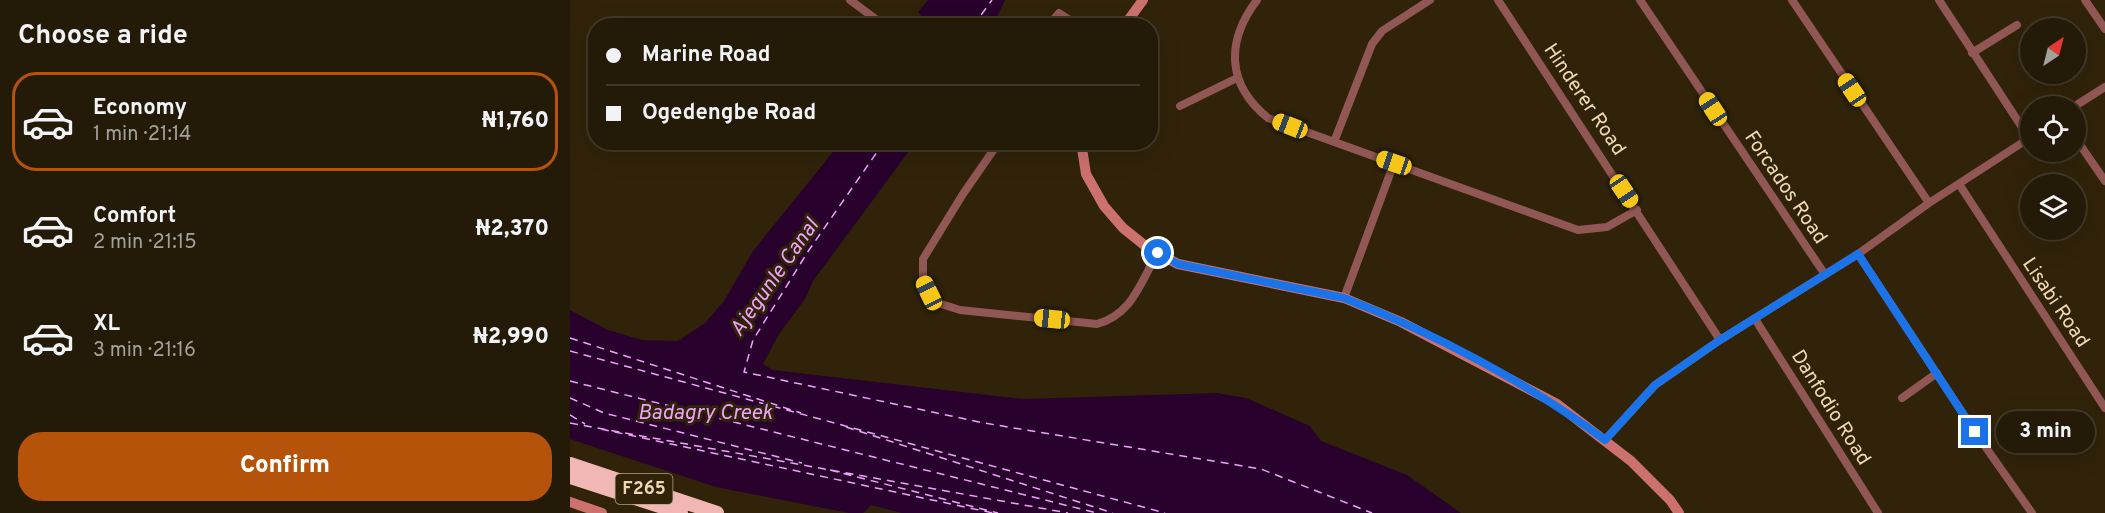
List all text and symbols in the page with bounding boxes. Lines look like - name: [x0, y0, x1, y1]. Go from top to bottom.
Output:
- north arrow: [2020, 18, 2086, 84]
- map controls: [2020, 18, 2086, 240]
- text: Choose a ride: [18, 19, 188, 53]
- street label: Hinderer Road: [1537, 39, 1631, 161]
- text: Marine Road: [642, 42, 771, 69]
- car: [1834, 70, 1870, 110]
- car: [1696, 89, 1730, 129]
- icon: car: [21, 95, 75, 149]
- text: Economy: [93, 95, 187, 122]
- button: locate: [2020, 96, 2086, 162]
- text: Ogedengbe Road: [642, 100, 816, 127]
- text: ₦1,760: [482, 108, 549, 135]
- car: [1270, 111, 1310, 141]
- text: 1 min · 21:14: [93, 122, 192, 148]
- street label: Forcados Road: [1738, 126, 1832, 250]
- car: [1374, 149, 1414, 177]
- car: [1606, 171, 1642, 211]
- button: layers: [2020, 174, 2086, 240]
- icon: car: [21, 203, 75, 257]
- text: Comfort: [93, 203, 176, 230]
- water label: Ajegunle Canal: [724, 213, 826, 342]
- text: ₦2,370: [475, 216, 549, 243]
- text: 2 min · 21:15: [93, 230, 197, 256]
- route start: [1144, 239, 1171, 266]
- street label: Lisabi Road: [2015, 253, 2095, 353]
- car: [913, 273, 945, 313]
- car: [1033, 308, 1071, 330]
- icon: car: [21, 311, 75, 365]
- text: XL: [93, 311, 120, 338]
- text: ₦2,990: [473, 324, 549, 351]
- text: 3 min · 21:16: [93, 338, 196, 364]
- street label: Danfodio Road: [1784, 345, 1876, 471]
- water label: Badagry Creek: [638, 400, 773, 427]
- callout: 3 min: [1996, 411, 2095, 453]
- route end: [1961, 418, 1988, 445]
- text: 3 min: [2019, 419, 2072, 445]
- button: Confirm: [18, 432, 552, 501]
- road number: F265: [616, 474, 673, 504]

